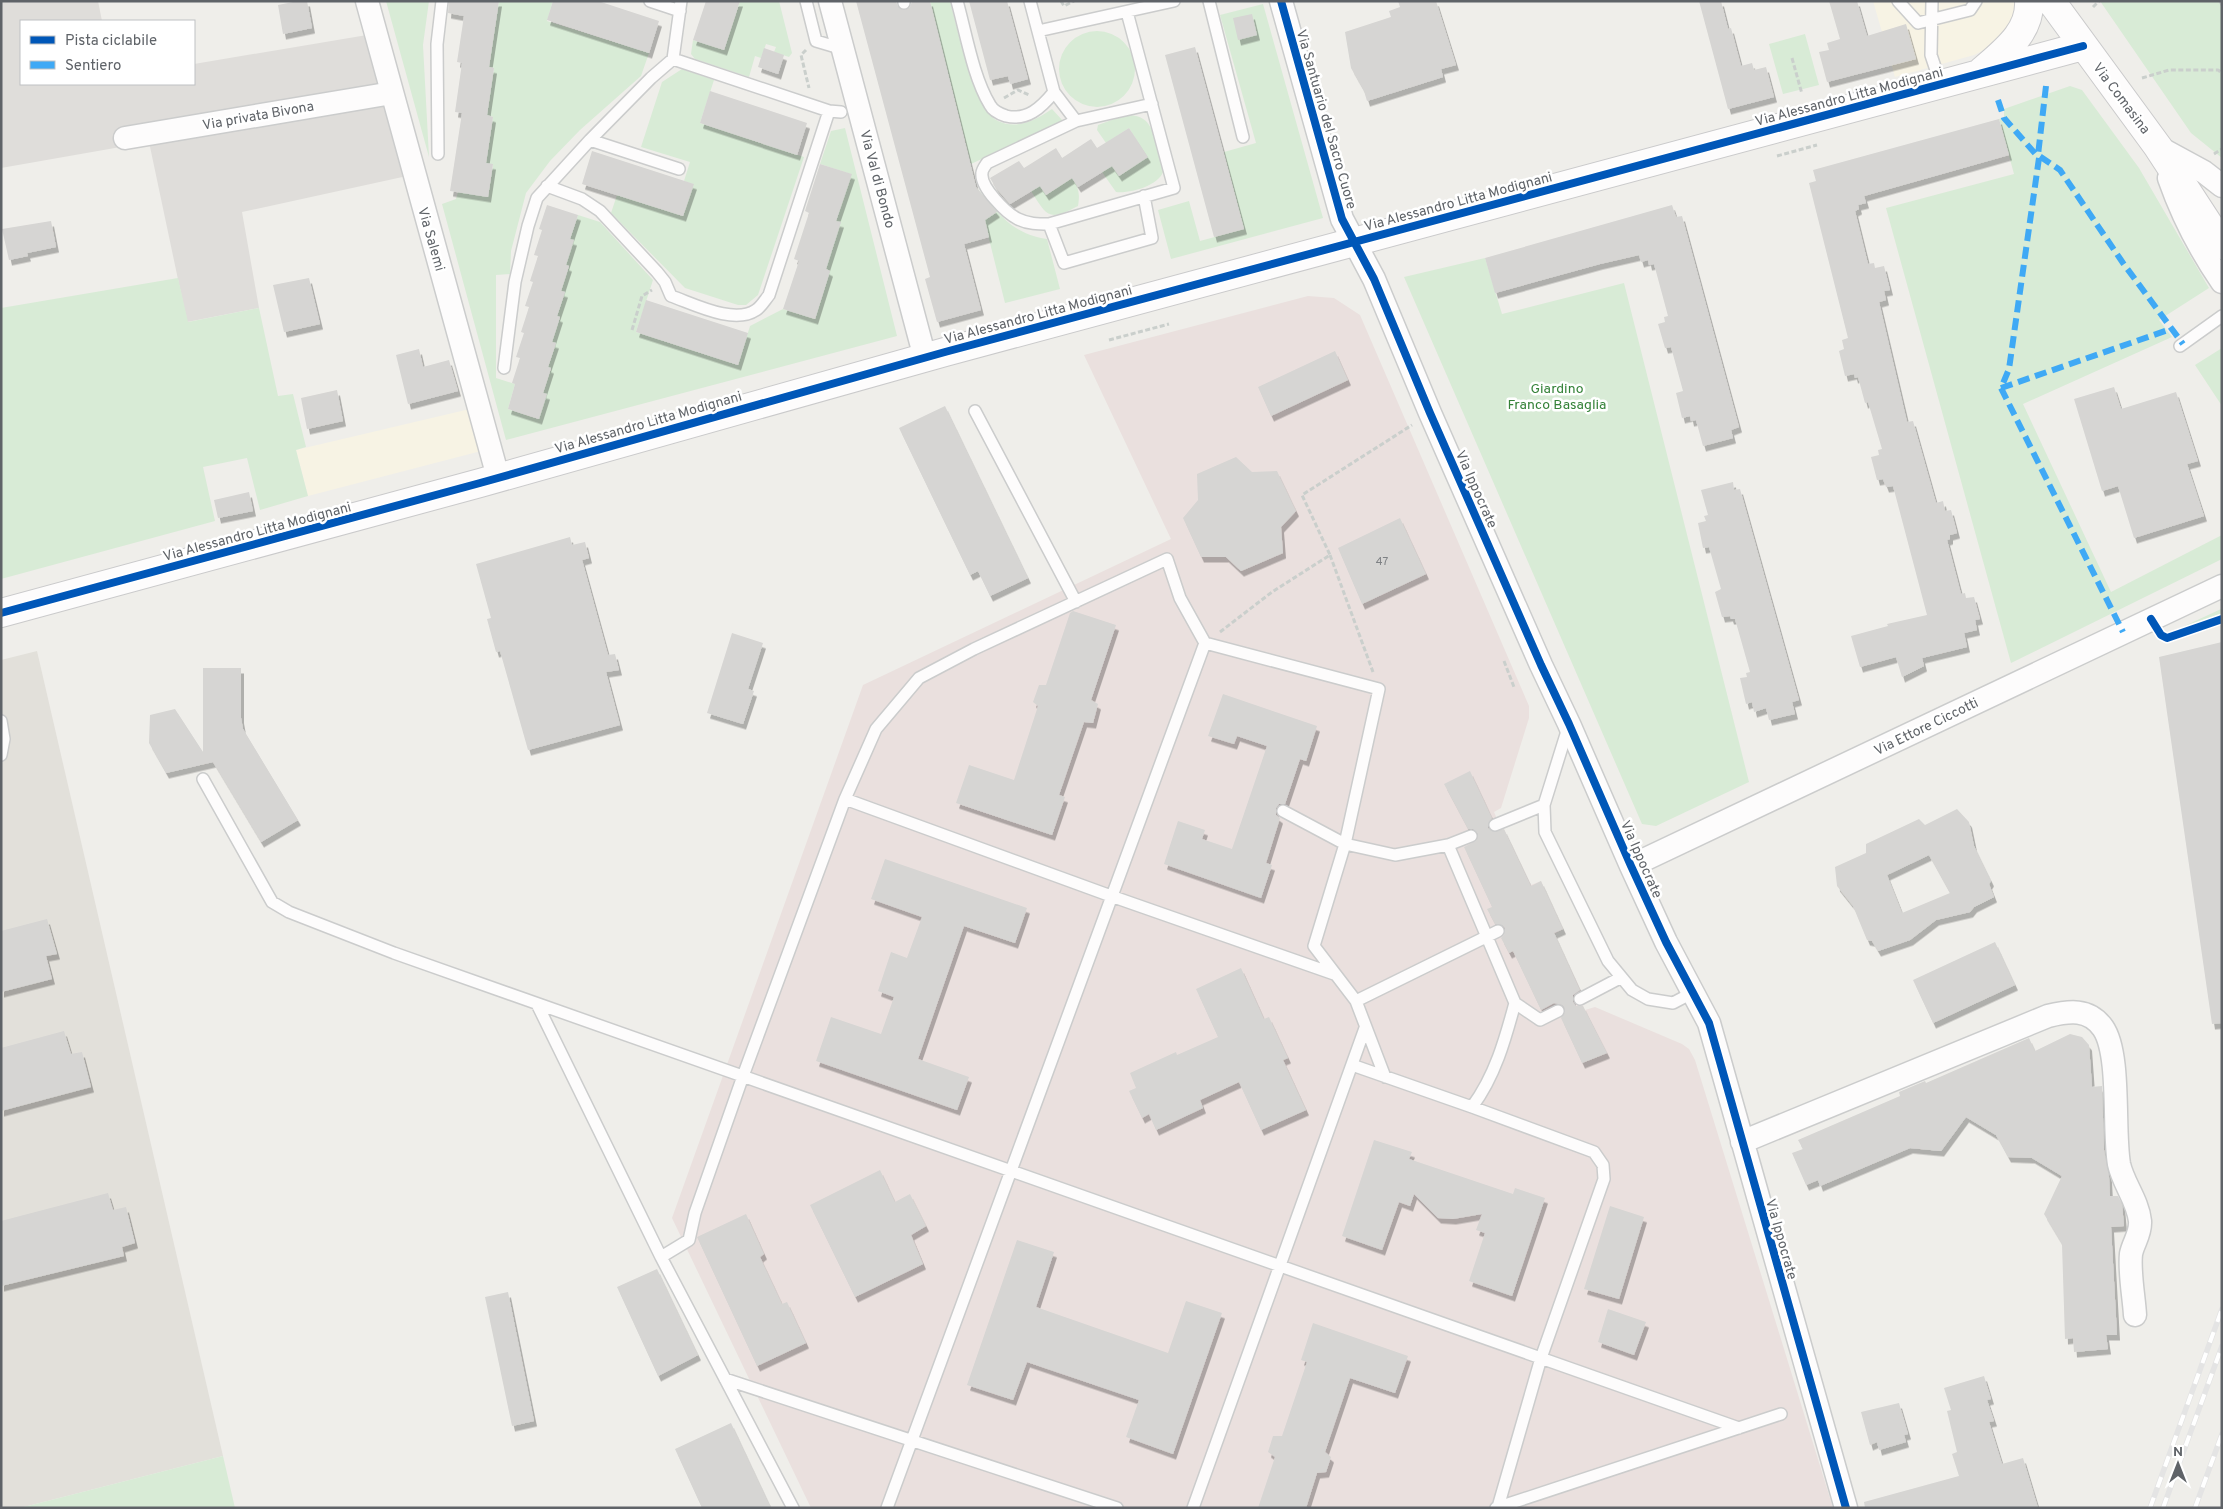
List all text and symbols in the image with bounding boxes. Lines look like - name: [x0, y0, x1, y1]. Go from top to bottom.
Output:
- legend: [20, 20, 195, 85]
- street label: Via Santuario del Sacro Cuore: [1292, 28, 1359, 211]
- text: Pista ciclabile: [65, 32, 157, 51]
- text: Sentiero: [65, 57, 121, 76]
- street label: Via Comasina: [2088, 60, 2153, 138]
- street label: Via Alessandro Litta Modignani: [1754, 64, 1945, 131]
- street label: Via privata Bivona: [201, 98, 315, 135]
- street label: Via Val di Bondo: [855, 129, 898, 230]
- street label: Via Alessandro Litta Modignani: [1363, 169, 1554, 236]
- street label: Via Salemi: [413, 205, 448, 273]
- street label: Via Alessandro Litta Modignani: [943, 282, 1134, 349]
- park label: Giardino Franco Basaglia: [1508, 381, 1606, 414]
- street label: Via Alessandro Litta Modignani: [553, 389, 744, 458]
- street label: Via Ippocrate: [1451, 448, 1500, 531]
- street label: Via Alessandro Litta Modignani: [162, 499, 353, 566]
- house number: 47: [1376, 555, 1388, 569]
- street label: Via Ettore Ciccotti: [1872, 695, 1981, 760]
- street label: Via Ippocrate: [1616, 818, 1665, 901]
- street label: Via Ippocrate: [1761, 1197, 1800, 1282]
- north arrow: [2153, 1439, 2203, 1489]
- text: N: [2173, 1444, 2183, 1461]

